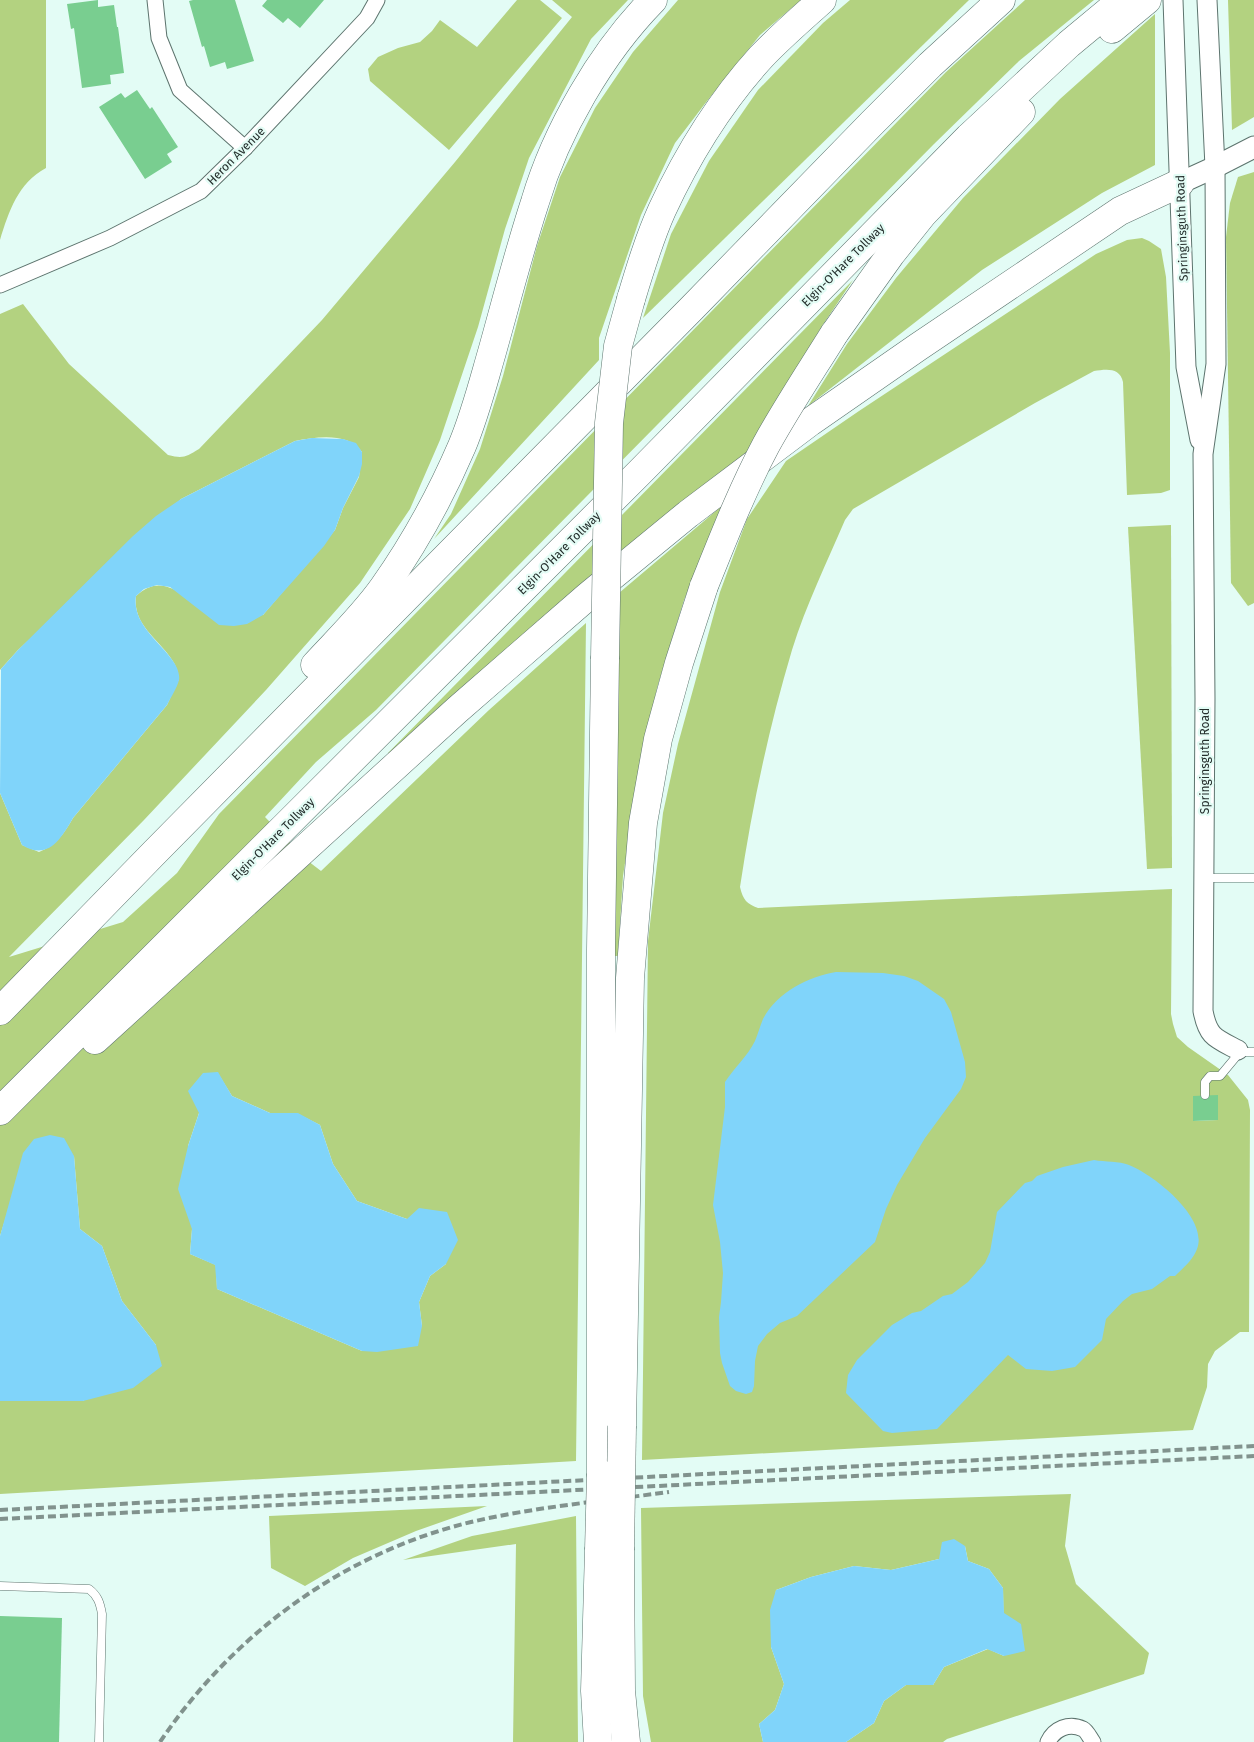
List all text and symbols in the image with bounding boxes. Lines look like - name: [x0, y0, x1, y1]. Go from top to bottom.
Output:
- street label: Heron Avenue: [204, 124, 268, 188]
- street label: Springinsguth Road: [1173, 175, 1191, 281]
- street label: Elgin-O'Hare Tollway: [799, 221, 887, 309]
- street label: Elgin-O'Hare Tollway: [515, 509, 603, 597]
- street label: Springinsguth Road: [1198, 708, 1212, 814]
- street label: Elgin-O'Hare Tollway: [229, 795, 317, 883]

